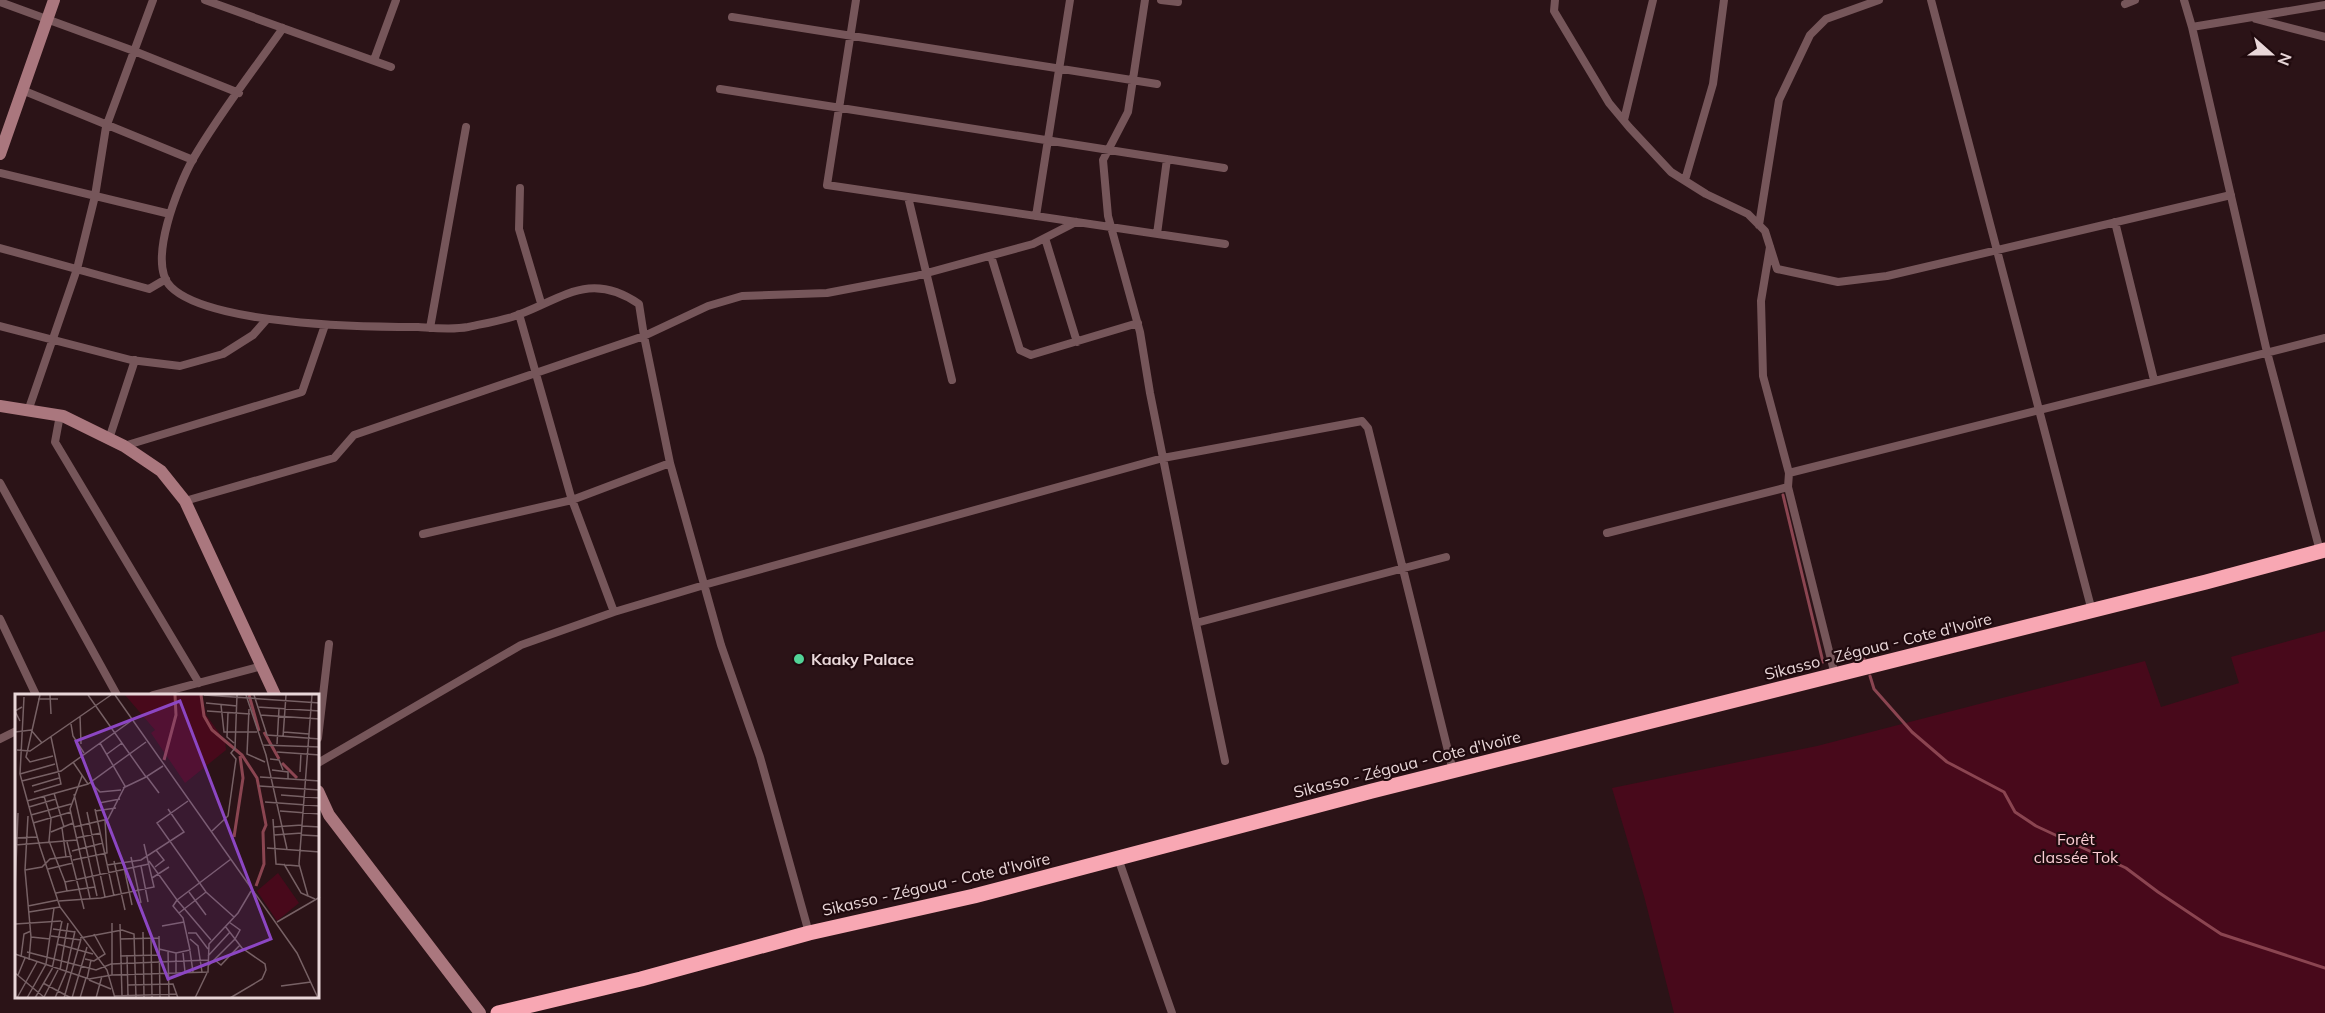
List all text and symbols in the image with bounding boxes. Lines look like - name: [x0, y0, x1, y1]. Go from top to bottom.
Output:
- north arrow: [2241, 24, 2301, 84]
- text: N: [2274, 50, 2297, 69]
- street label: Sikasso - Zégoua - Cote d'Ivoire: [1762, 608, 1994, 684]
- place label: Kaaky Palace: [811, 649, 914, 669]
- marker: Kaaky Palace: [792, 652, 806, 666]
- inset map: [15, 694, 320, 998]
- street label: Sikasso - Zégoua - Cote d'Ivoire: [1291, 726, 1523, 802]
- park label: Forêt classée Tok: [2034, 829, 2119, 867]
- street label: Sikasso - Zégoua - Cote d'Ivoire: [820, 848, 1052, 920]

